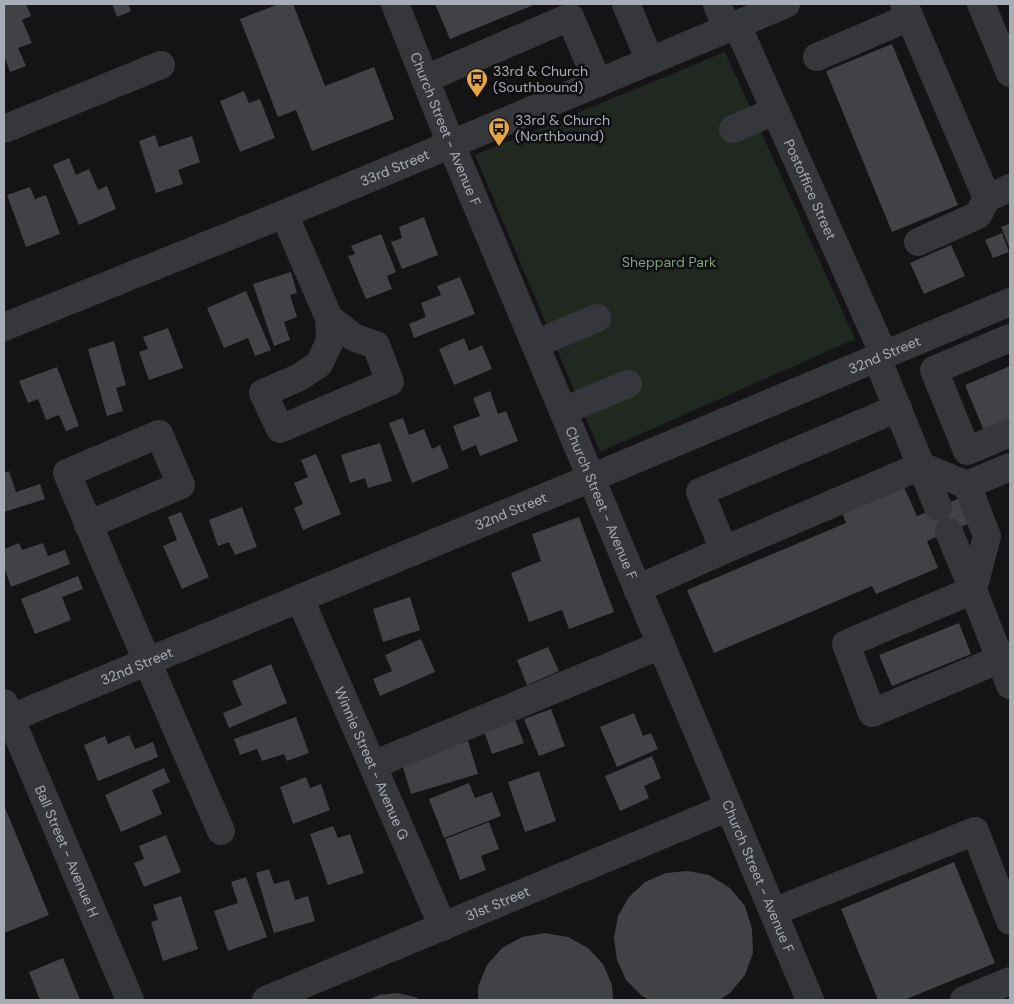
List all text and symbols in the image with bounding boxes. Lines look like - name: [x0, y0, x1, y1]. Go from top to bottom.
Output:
- street label: Church Street - Avenue F: [406, 50, 485, 209]
- place label: 33rd & Church (Southbound): [493, 62, 588, 96]
- bus stop icon: 33rd & Church (Southbound): [465, 67, 489, 98]
- place label: 33rd & Church (Northbound): [515, 111, 610, 145]
- bus stop icon: 33rd & Church (Northbound): [487, 116, 511, 147]
- street label: Postoffice Street: [780, 136, 841, 243]
- street label: 33rd Street: [357, 145, 432, 190]
- park label: Sheppard Park: [622, 253, 716, 271]
- street label: 32nd Street: [846, 332, 923, 378]
- street label: Church Street - Avenue F: [561, 424, 642, 583]
- street label: 32nd Street: [472, 488, 550, 534]
- street label: 32nd Street: [98, 643, 176, 689]
- street label: Winnie Street - Avenue G: [330, 684, 413, 842]
- street label: Ball Street - Avenue H: [31, 782, 103, 920]
- street label: Church Street - Avenue F: [718, 797, 798, 956]
- street label: 31st Street: [463, 882, 533, 925]

